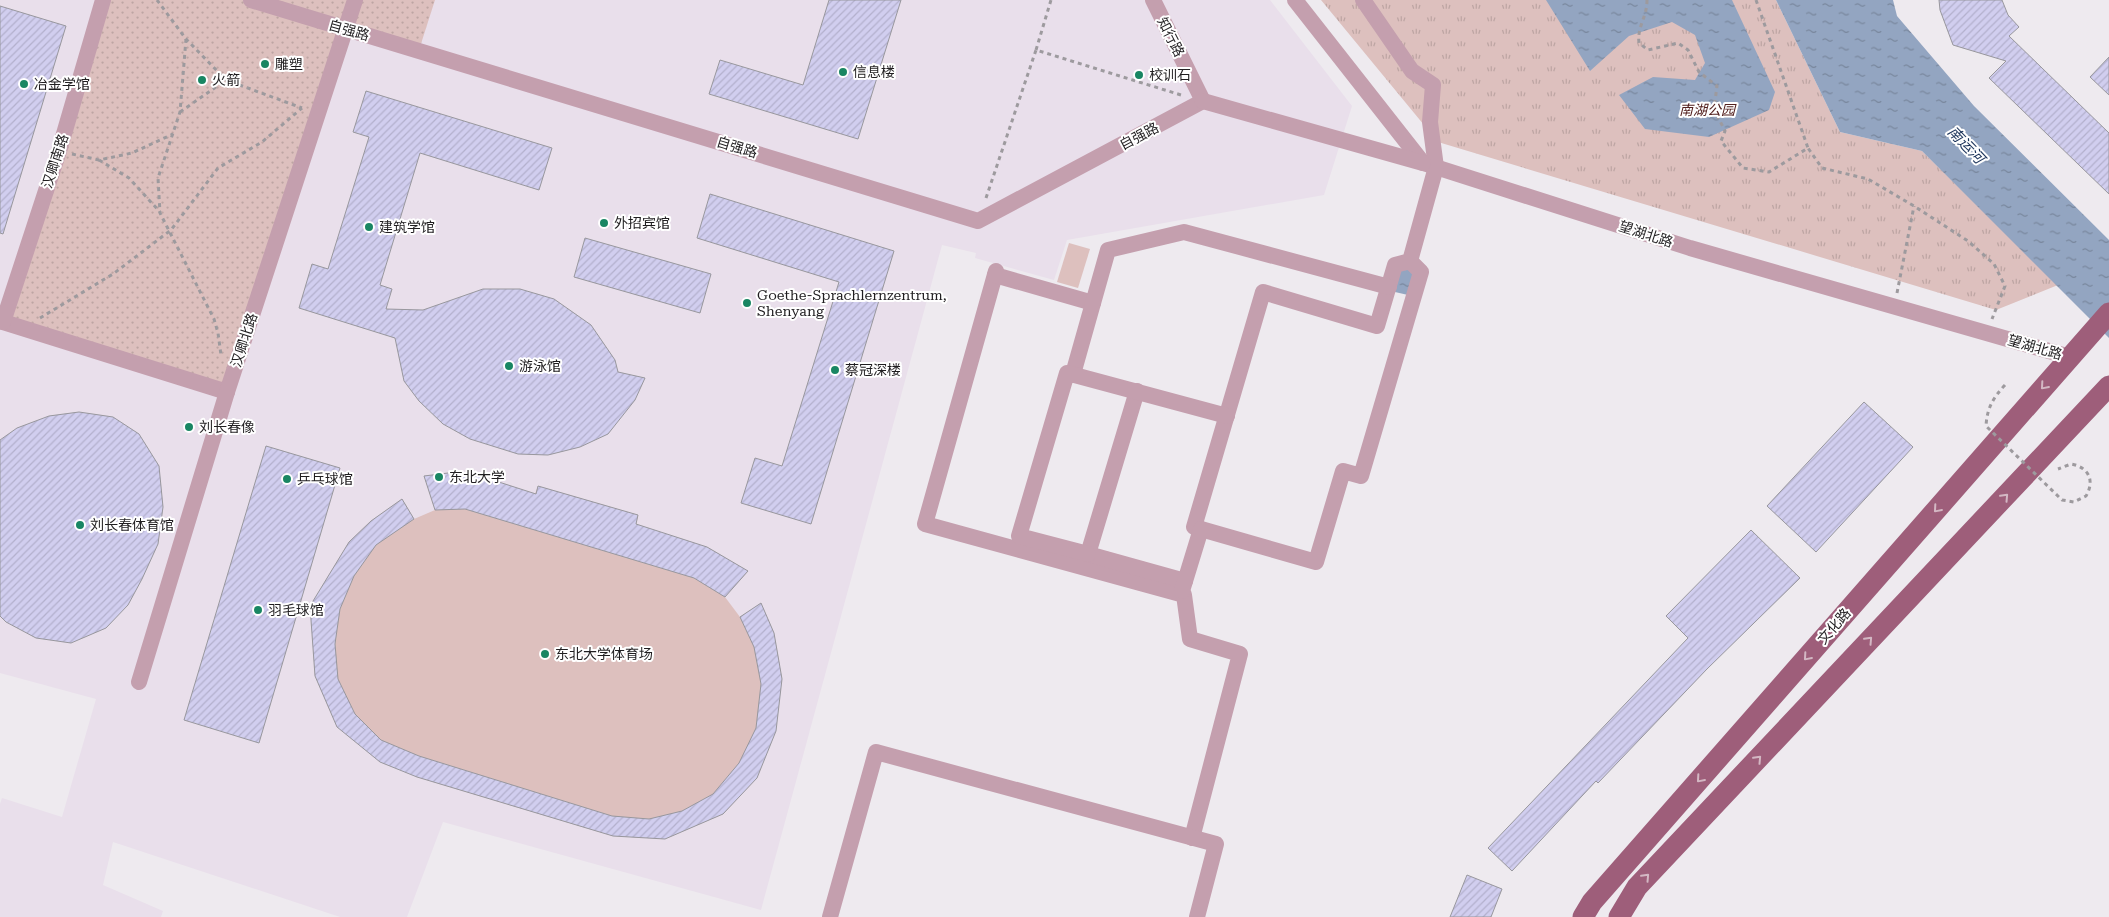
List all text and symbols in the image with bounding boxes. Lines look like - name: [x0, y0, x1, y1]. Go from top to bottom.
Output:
- street label: 知行路: [1154, 15, 1188, 59]
- street label: 自强路: [327, 17, 371, 43]
- place label: 雕塑: [275, 56, 303, 72]
- marker: 雕塑: [259, 58, 271, 70]
- place label: 信息楼: [853, 64, 895, 80]
- marker: 信息楼: [837, 66, 849, 78]
- place label: 校训石: [1149, 67, 1191, 83]
- marker: 校训石: [1133, 69, 1145, 81]
- place label: 火箭: [212, 72, 240, 88]
- marker: 火箭: [196, 74, 208, 86]
- place label: 冶金学馆: [34, 76, 90, 92]
- marker: 冶金学馆: [18, 78, 30, 90]
- park label: 南湖公园: [1679, 102, 1737, 118]
- street label: 自强路: [1117, 119, 1161, 153]
- water label: 南运河: [1944, 123, 1990, 170]
- street label: 汉卿南路: [39, 132, 71, 190]
- street label: 自强路: [715, 133, 759, 161]
- place label: 外招宾馆: [614, 215, 670, 231]
- marker: 外招宾馆: [598, 217, 610, 229]
- street label: 望湖北路: [1617, 218, 1675, 250]
- place label: 建筑学馆: [379, 219, 435, 235]
- marker: 建筑学馆: [363, 221, 375, 233]
- place label: Goethe-Sprachlernzentrum, Shenyang: [757, 287, 947, 319]
- marker: Goethe-Sprachlernzentrum, Shenyang: [741, 297, 753, 309]
- street label: 汉卿北路: [228, 311, 260, 369]
- street label: 望湖北路: [2006, 332, 2064, 362]
- place label: 游泳馆: [519, 358, 561, 374]
- marker: 游泳馆: [503, 360, 515, 372]
- place label: 蔡冠深楼: [845, 362, 901, 378]
- marker: 蔡冠深楼: [829, 364, 841, 376]
- one-way arrow: [2041, 381, 2050, 390]
- place label: 刘长春像: [199, 419, 255, 435]
- marker: 刘长春像: [183, 421, 195, 433]
- place label: 东北大学: [449, 469, 505, 485]
- place label: 乒乓球馆: [297, 471, 353, 487]
- marker: 东北大学: [433, 471, 445, 483]
- marker: 乒乓球馆: [281, 473, 293, 485]
- one-way arrow: [1999, 493, 2008, 502]
- one-way arrow: [1934, 503, 1943, 512]
- place label: 刘长春体育馆: [90, 517, 174, 533]
- marker: 刘长春体育馆: [74, 519, 86, 531]
- place label: 羽毛球馆: [268, 602, 324, 618]
- marker: 羽毛球馆: [252, 604, 264, 616]
- street label: 文化路: [1814, 605, 1854, 647]
- one-way arrow: [1863, 637, 1872, 646]
- place label: 东北大学体育场: [555, 646, 653, 662]
- marker: 东北大学体育场: [539, 648, 551, 660]
- one-way arrow: [1804, 652, 1813, 661]
- one-way arrow: [1752, 755, 1761, 764]
- one-way arrow: [1696, 774, 1705, 783]
- one-way arrow: [1640, 874, 1649, 883]

